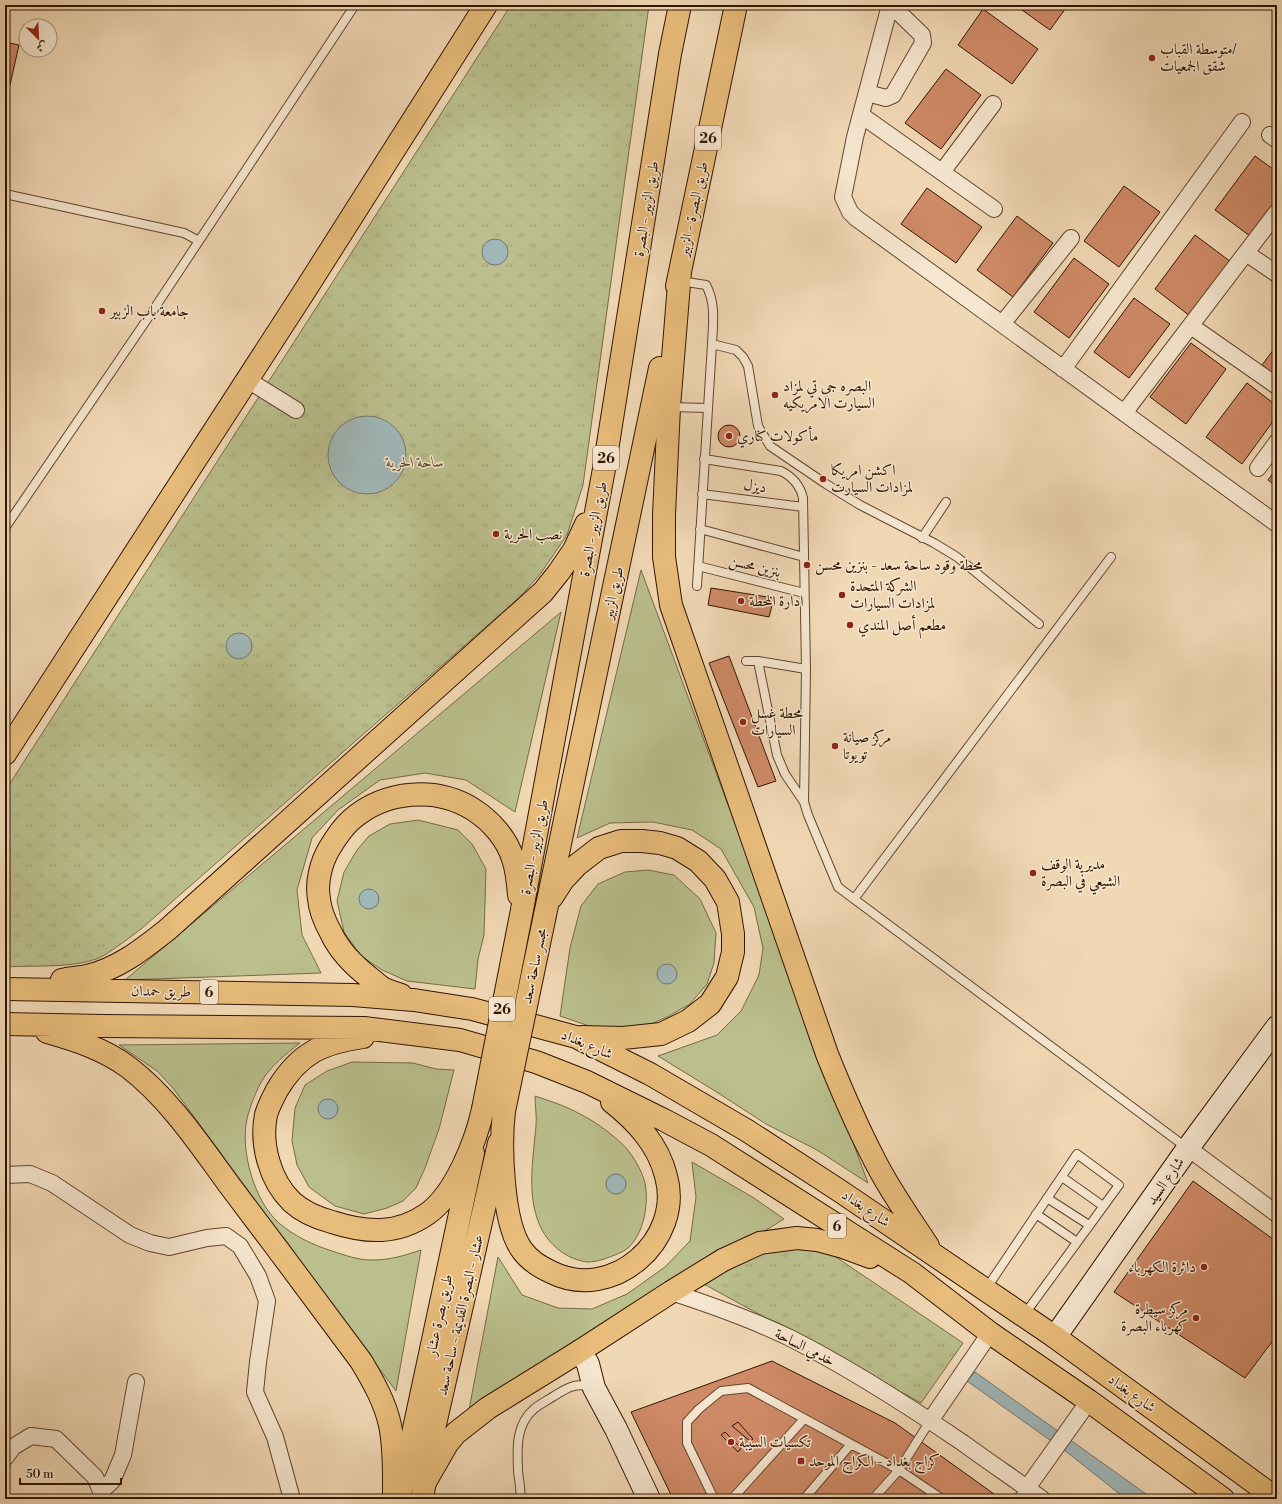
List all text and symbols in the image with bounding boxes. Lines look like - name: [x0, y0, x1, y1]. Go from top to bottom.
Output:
- north arrow: [18, 18, 58, 58]
- text: ش: [34, 38, 49, 55]
- place label: متوسطة القباب/ شقق الجمعيات: [1160, 40, 1237, 76]
- marker: متوسطة القباب/ شقق الجمعيات: [1147, 53, 1157, 63]
- road number: 26: [695, 126, 721, 150]
- street label: طريق الزبير - البصرة: [630, 160, 663, 258]
- street label: طريق البصرة - الزبير: [674, 160, 713, 260]
- place label: جامعة باب الزبير: [108, 302, 189, 321]
- marker: جامعة باب الزبير: [97, 306, 107, 316]
- place label: البصره جي تي لمزاد السيارت الامريكيه: [783, 377, 875, 414]
- marker: البصره جي تي لمزاد السيارت الامريكيه: [770, 390, 780, 400]
- place label: مأكولات كناري: [737, 425, 818, 448]
- marker: مأكولات كناري: [724, 431, 734, 441]
- road number: 26: [593, 446, 619, 470]
- park label: ساحة الحرية: [384, 453, 444, 472]
- place label: اكشن امريكا لمزادات السيارت: [831, 461, 913, 497]
- marker: اكشن امريكا لمزادات السيارت: [818, 474, 828, 484]
- street label: ديزل: [742, 475, 768, 497]
- street label: طريق الزبير - البصرة: [575, 480, 612, 578]
- place label: نصب الحرية: [504, 525, 562, 544]
- marker: نصب الحرية: [491, 529, 501, 539]
- street label: بنزين محسن: [727, 551, 783, 582]
- place label: محطة وقود ساحة سعد - بنزين محسن: [815, 556, 982, 575]
- marker: محطة وقود ساحة سعد - بنزين محسن: [802, 560, 812, 570]
- street label: طريق الزبير: [598, 565, 628, 623]
- place label: الشركة المتحدة لمزادات السيارات: [850, 577, 935, 613]
- marker: الشركة المتحدة لمزادات السيارات: [837, 590, 847, 600]
- place label: ادارة المحطة: [749, 592, 804, 611]
- marker: ادارة المحطة: [736, 596, 746, 606]
- place label: مطعم أصل المندي: [858, 614, 946, 639]
- marker: مطعم أصل المندي: [845, 620, 855, 630]
- place label: محطة غسل السيارات: [751, 704, 802, 740]
- marker: محطة غسل السيارات: [738, 717, 748, 727]
- place label: مركز صيانة تويوتا: [843, 728, 891, 764]
- marker: مركز صيانة تويوتا: [830, 741, 840, 751]
- street label: طريق الزبير - البصرة: [516, 798, 553, 896]
- place label: مديرية الوقف الشيعي في البصرة: [1041, 855, 1120, 895]
- marker: مديرية الوقف الشيعي في البصرة: [1028, 868, 1038, 878]
- street label: مجسر ساحة سعد: [517, 926, 552, 1006]
- road number: 6: [200, 980, 218, 1004]
- street label: طريق حمدان: [131, 981, 191, 1002]
- road number: 26: [489, 997, 515, 1021]
- street label: شارع بغداد: [557, 1025, 616, 1067]
- street label: شارع السيد: [1142, 1154, 1191, 1211]
- street label: شارع بغداد: [836, 1185, 894, 1234]
- road number: 6: [828, 1214, 846, 1238]
- street label: عشار - البصرة القديمة - ساحة سعد: [433, 1232, 488, 1398]
- place label: دائرة الكهرباء: [1128, 1258, 1196, 1277]
- marker: دائرة الكهرباء: [1199, 1262, 1209, 1272]
- street label: طريق بصرة عشار: [421, 1273, 457, 1360]
- place label: مركز سيطرة كهرباء البصرة: [1121, 1300, 1188, 1336]
- marker: مركز سيطرة كهرباء البصرة: [1191, 1313, 1201, 1323]
- street label: خدمي الساحة: [771, 1324, 838, 1372]
- street label: شارع بغداد: [1102, 1370, 1159, 1420]
- place label: تكسيات السيبة: [739, 1433, 811, 1452]
- marker: تكسيات السيبة: [726, 1437, 736, 1447]
- place label: كراج بغداد - الكراج الموحد: [809, 1452, 940, 1474]
- marker: كراج بغداد - الكراج الموحد: [796, 1456, 806, 1466]
- scale bar: [20, 1460, 121, 1486]
- text: 50 m: [26, 1467, 54, 1482]

